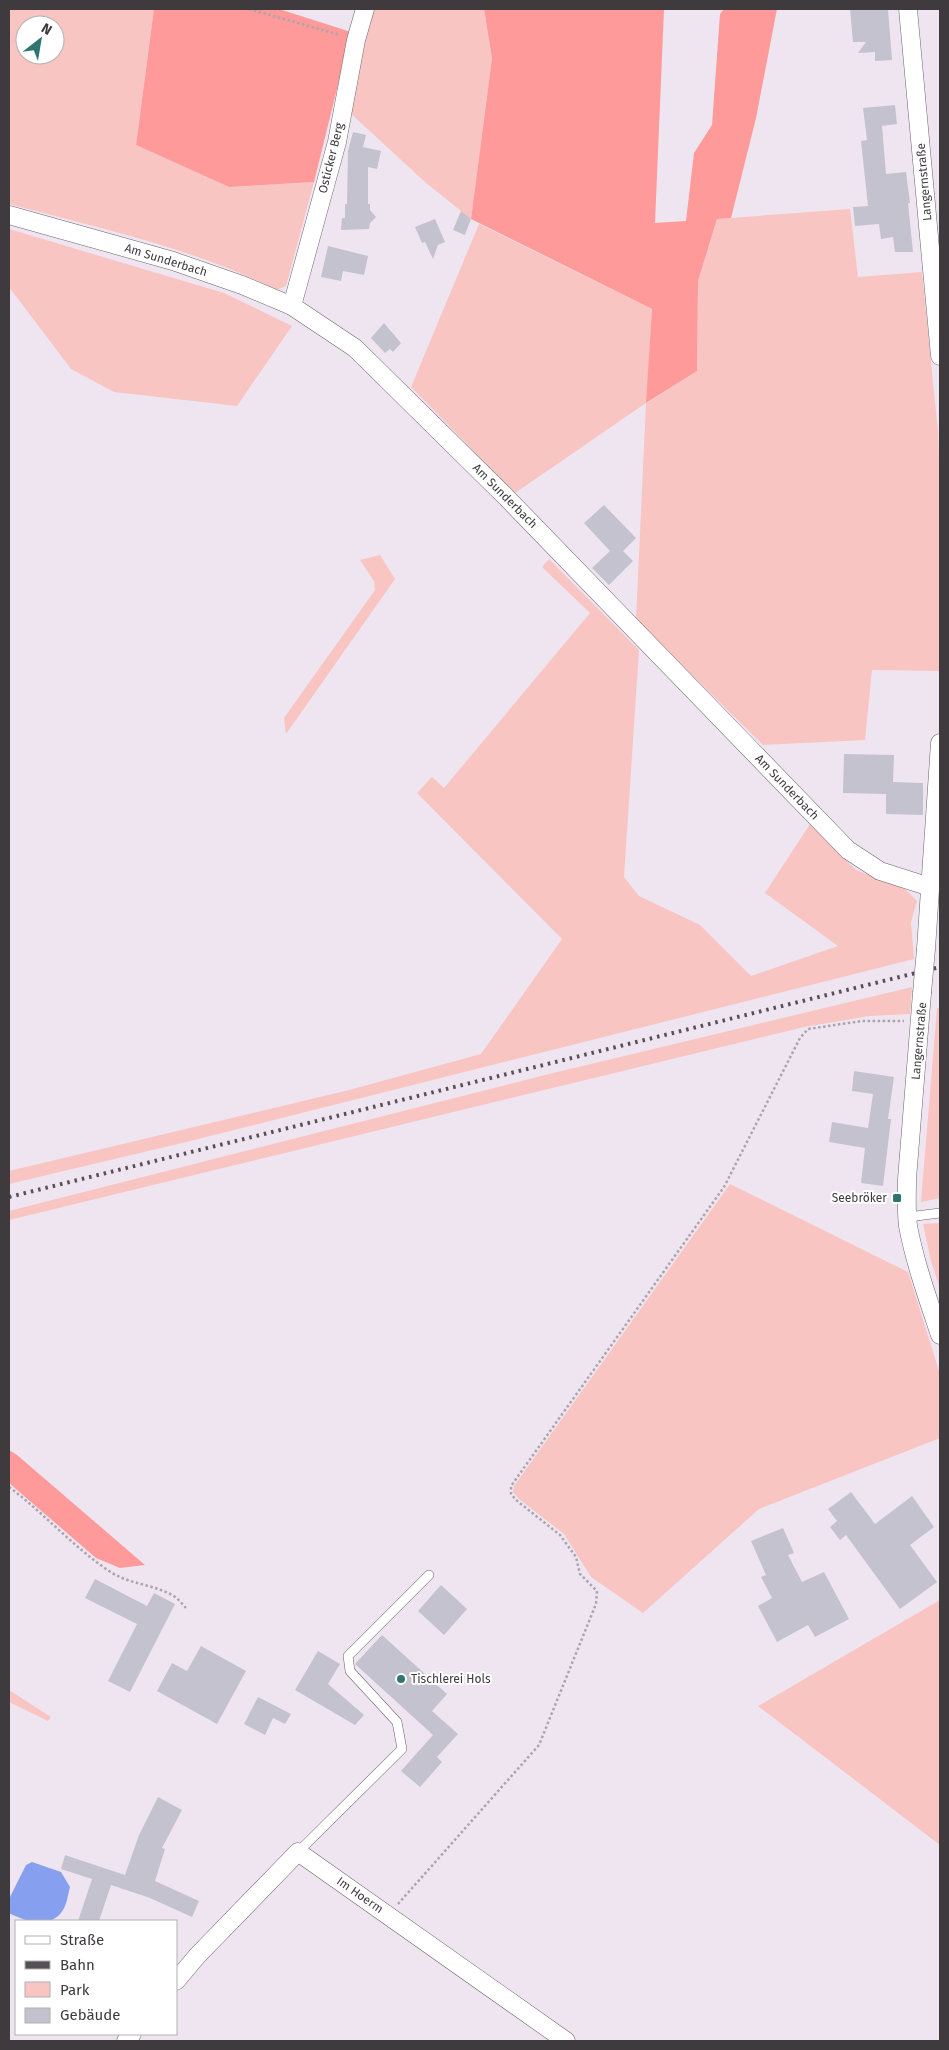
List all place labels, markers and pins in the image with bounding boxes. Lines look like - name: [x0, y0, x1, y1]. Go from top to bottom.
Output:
- place label: Seebröker: [832, 1191, 887, 1205]
- marker: Seebröker: [891, 1192, 903, 1204]
- place label: Tischlerei Hols: [411, 1672, 491, 1686]
- marker: Tischlerei Hols: [395, 1673, 407, 1685]

